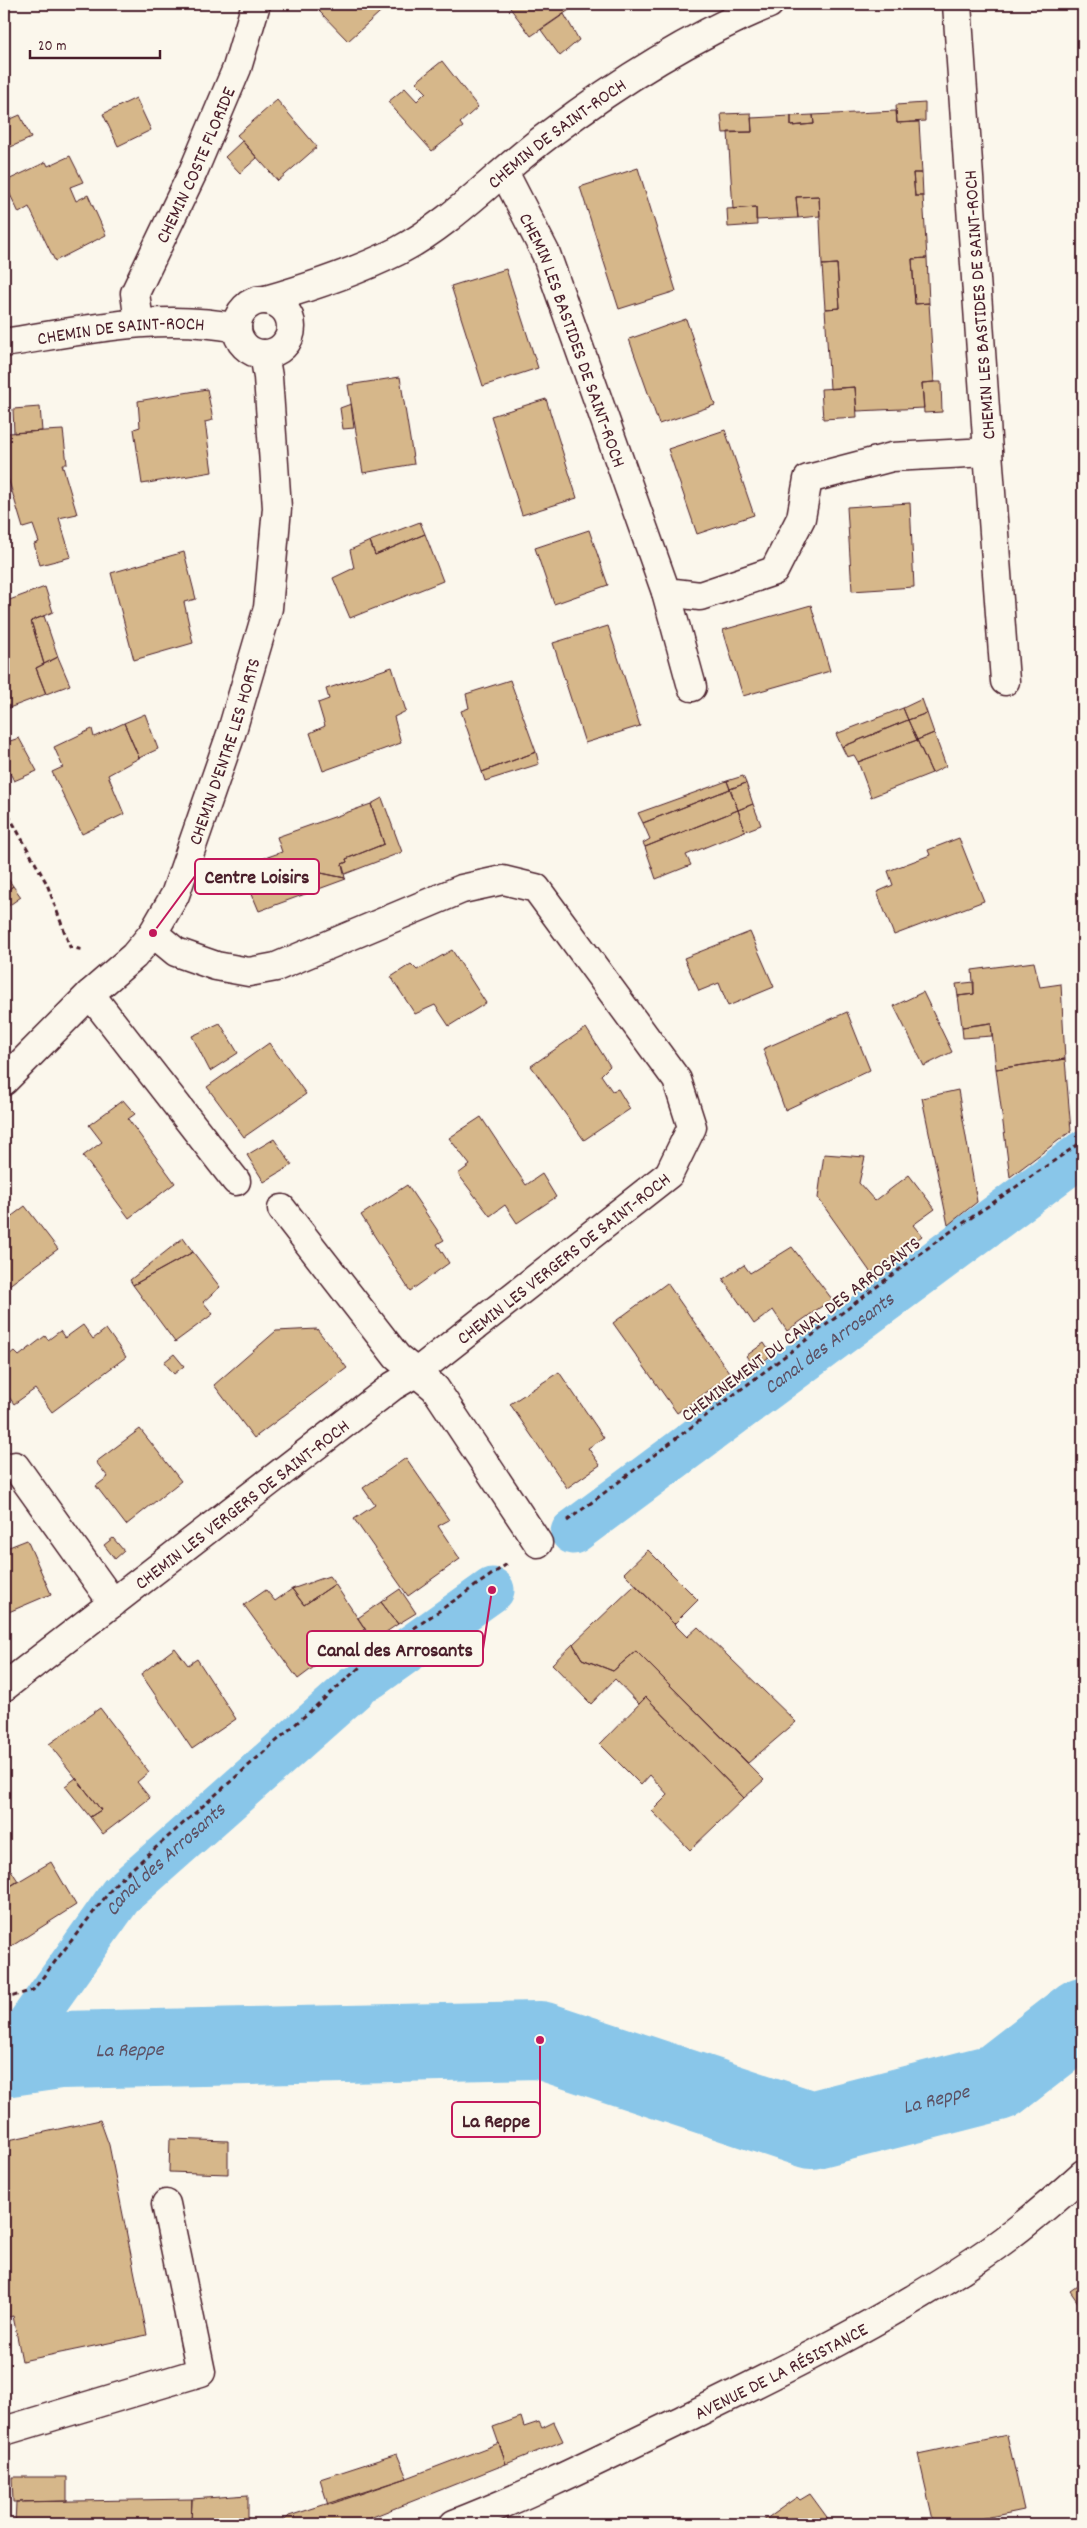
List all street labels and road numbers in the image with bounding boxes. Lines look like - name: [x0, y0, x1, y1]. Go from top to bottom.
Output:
- street label: CHEMIN DE SAINT-ROCH: [483, 74, 633, 197]
- street label: CHEMIN COSTE FLORIDE: [151, 83, 245, 249]
- street label: CHEMIN LES BASTIDES DE SAINT-ROCH: [959, 169, 1004, 440]
- street label: CHEMIN LES BASTIDES DE SAINT-ROCH: [510, 209, 631, 472]
- street label: CHEMIN DE SAINT-ROCH: [35, 312, 206, 354]
- street label: CHEMIN D'ENTRE LES HORTS: [183, 656, 270, 849]
- street label: CHEMIN LES VERGERS DE SAINT-ROCH: [452, 1168, 678, 1353]
- street label: CHEMINEMENT DU CANAL DES ARROSANTS: [677, 1232, 928, 1430]
- street label: CHEMIN LES VERGERS DE SAINT-ROCH: [130, 1414, 357, 1598]
- street label: AVENUE DE LA RÉSISTANCE: [691, 2318, 874, 2429]

